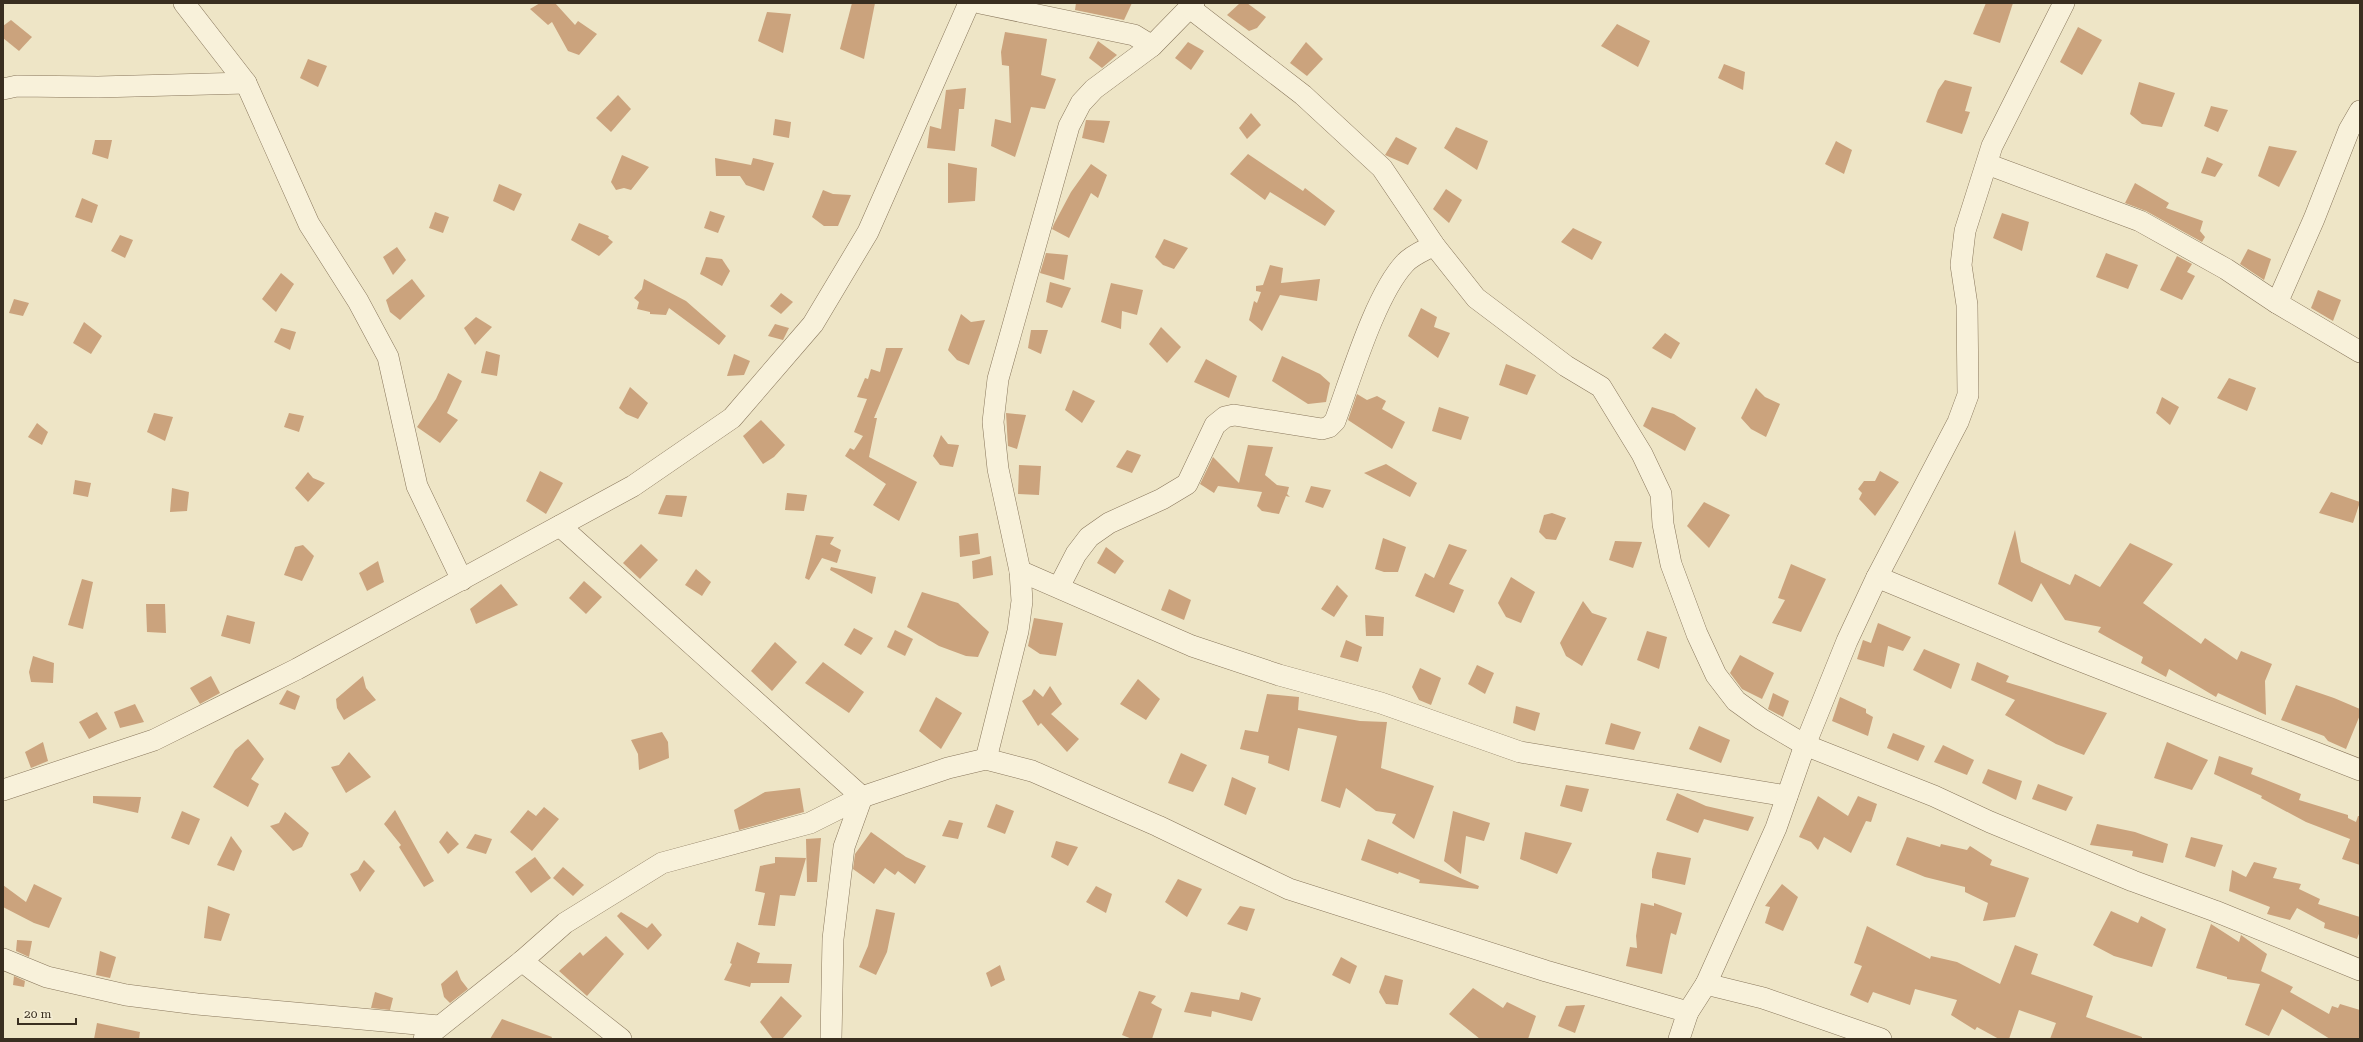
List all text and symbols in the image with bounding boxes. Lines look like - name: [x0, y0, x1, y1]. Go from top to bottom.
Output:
- scale bar: [18, 1000, 76, 1026]
- text: 20 m: [24, 1007, 51, 1021]

